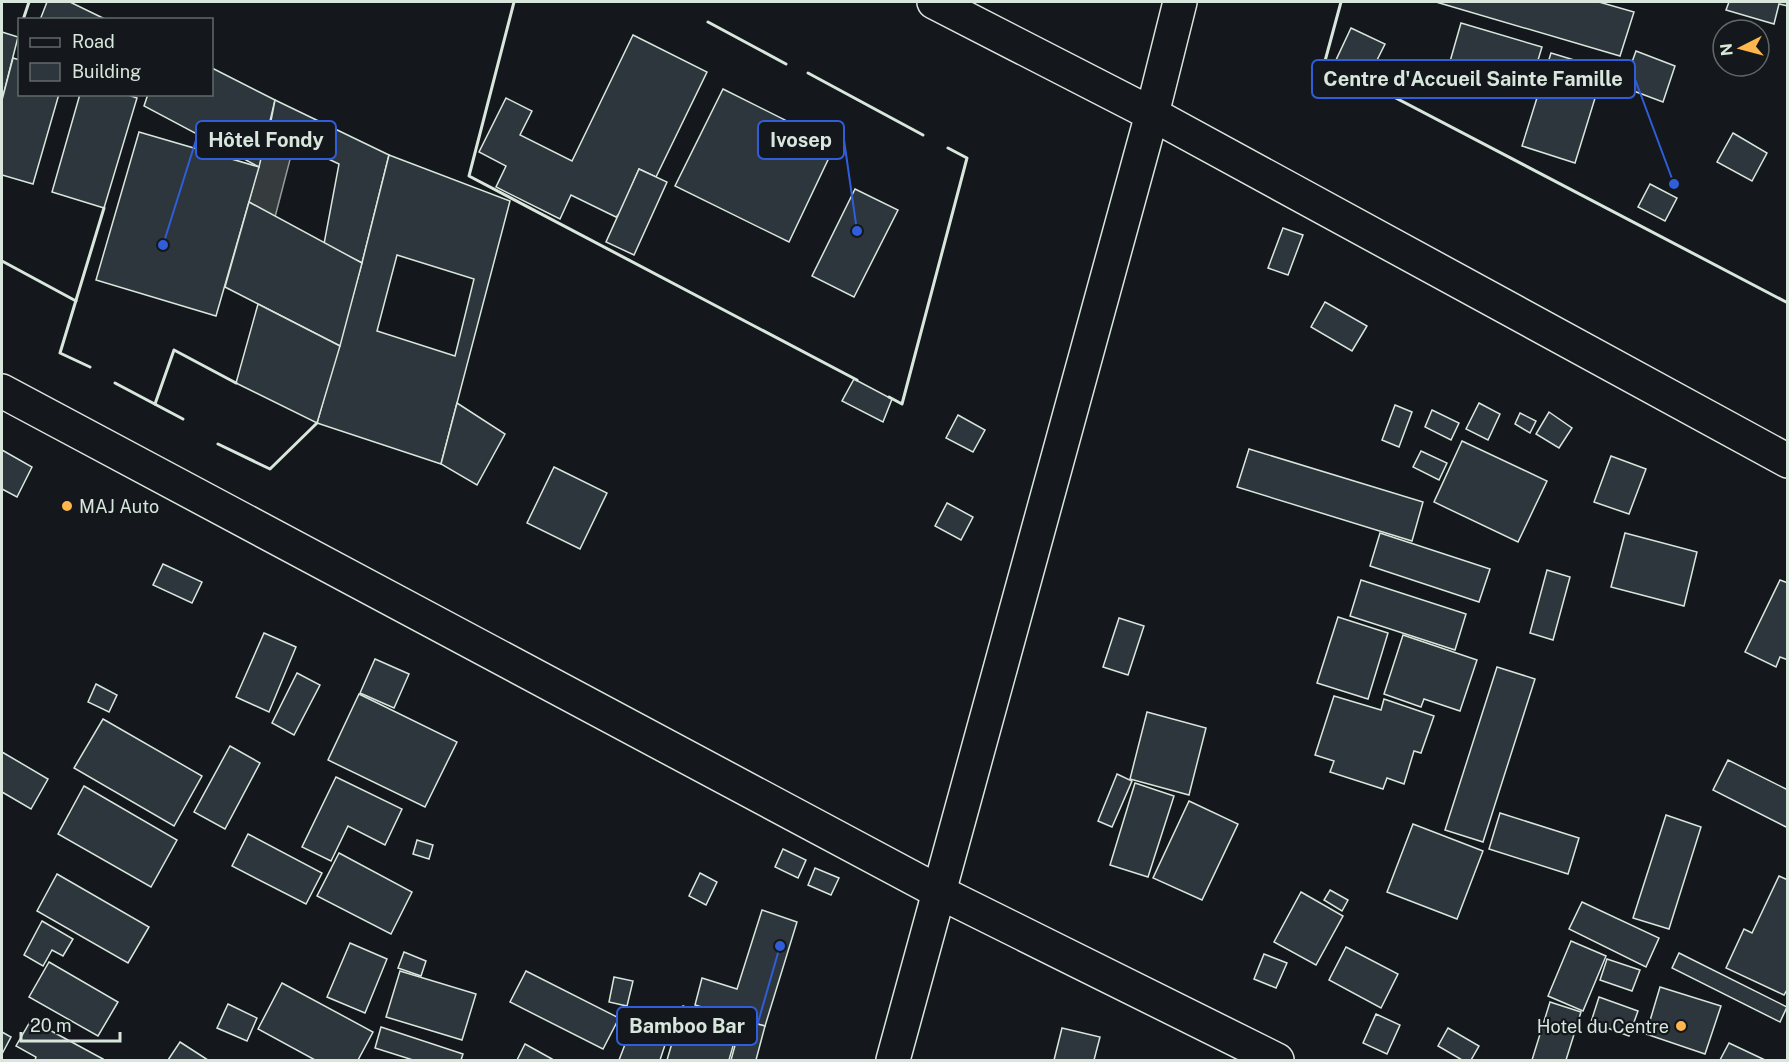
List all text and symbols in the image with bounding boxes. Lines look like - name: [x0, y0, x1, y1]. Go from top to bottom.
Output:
- legend: [18, 18, 213, 96]
- north arrow: [1711, 18, 1771, 78]
- text: Road: [72, 31, 115, 52]
- text: N: [1716, 42, 1737, 57]
- callout: Centre d'Accueil Sainte Famille: [1312, 60, 1635, 98]
- text: Building: [72, 61, 141, 82]
- text: Centre d'Accueil Sainte Famille: [1323, 67, 1623, 91]
- callout: Hôtel Fondy: [196, 121, 336, 159]
- callout: Ivosep: [758, 121, 844, 159]
- text: Hôtel Fondy: [208, 128, 324, 152]
- text: Ivosep: [770, 128, 832, 152]
- place label: MAJ Auto: [79, 496, 159, 517]
- marker: MAJ Auto: [60, 499, 74, 513]
- scale bar: [21, 1005, 120, 1043]
- callout: Bamboo Bar: [617, 1007, 757, 1045]
- text: Bamboo Bar: [629, 1014, 745, 1038]
- text: 20 m: [30, 1015, 72, 1036]
- place label: Hotel du Centre: [1537, 1016, 1669, 1037]
- marker: Hotel du Centre: [1674, 1019, 1688, 1033]

